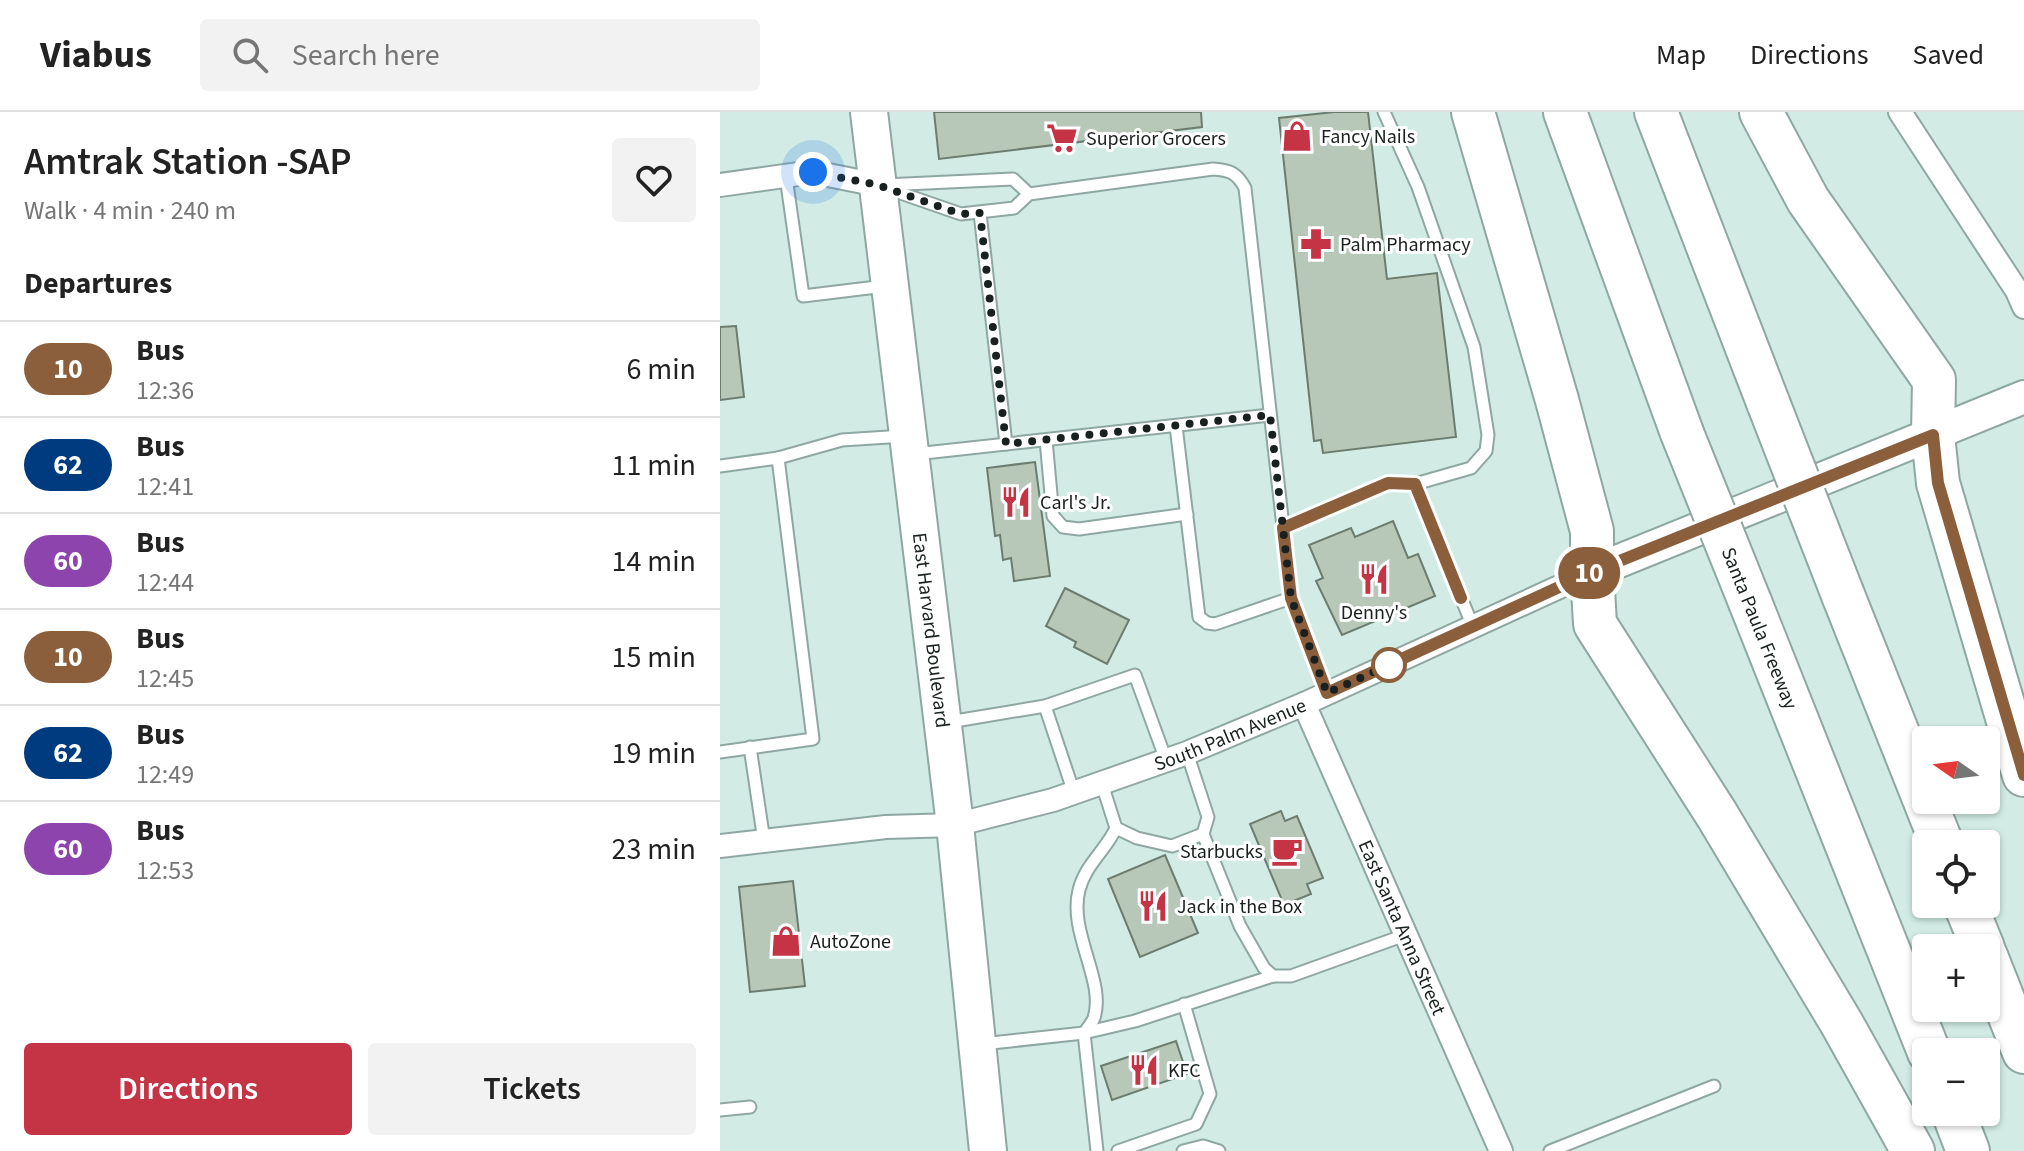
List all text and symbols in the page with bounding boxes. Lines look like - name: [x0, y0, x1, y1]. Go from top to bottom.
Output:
- search box: [200, 19, 760, 91]
- text: Viabus: [40, 28, 152, 82]
- icon: search: [228, 33, 272, 77]
- text: Search here: [292, 34, 440, 77]
- text: Map: [1656, 35, 1706, 75]
- text: Directions: [1750, 35, 1869, 75]
- text: Saved: [1913, 35, 1984, 75]
- shop icon: Fancy Nails: [1280, 119, 1314, 153]
- supermarket icon: Superior Grocers: [1045, 121, 1079, 155]
- place label: Fancy Nails: [1321, 123, 1415, 151]
- place label: Superior Grocers: [1086, 125, 1226, 153]
- text: Amtrak Station -SAP: [24, 135, 352, 189]
- button: heart: [612, 138, 696, 222]
- your location: [793, 152, 833, 192]
- text: Walk · 4 min · 240 m: [24, 192, 236, 229]
- pharmacy icon: Palm Pharmacy: [1299, 227, 1333, 261]
- place label: Palm Pharmacy: [1340, 231, 1471, 259]
- text: Departures: [24, 262, 172, 305]
- text: Bus: [136, 329, 184, 372]
- text: 6 min: [626, 348, 696, 391]
- text: 10: [53, 349, 83, 389]
- text: 12:36: [136, 372, 194, 409]
- text: Bus: [136, 425, 184, 468]
- text: 11 min: [612, 444, 696, 487]
- text: 62: [53, 445, 83, 485]
- text: 12:41: [136, 468, 194, 505]
- restaurant icon: Carl's Jr.: [999, 485, 1033, 519]
- place label: Carl's Jr.: [1040, 489, 1111, 517]
- text: Bus: [136, 521, 184, 564]
- street label: East Harvard Boulevard: [905, 531, 956, 730]
- text: 14 min: [612, 540, 696, 583]
- text: 60: [53, 541, 83, 581]
- street label: Santa Paula Freeway: [1714, 543, 1805, 714]
- line badge: 10: [1553, 547, 1625, 599]
- text: 10: [1574, 553, 1604, 593]
- restaurant icon: Denny's: [1357, 562, 1391, 596]
- text: 12:44: [136, 564, 194, 601]
- place label: Denny's: [1341, 599, 1407, 627]
- text: Bus: [136, 617, 184, 660]
- text: 15 min: [612, 636, 696, 679]
- text: 10: [53, 637, 83, 677]
- unlabelled marker: [1372, 648, 1406, 682]
- text: 12:45: [136, 660, 194, 697]
- street label: South Palm Avenue: [1150, 692, 1311, 778]
- text: Bus: [136, 713, 184, 756]
- north arrow: [1912, 726, 2000, 814]
- map controls: [1912, 726, 2000, 1126]
- text: 19 min: [612, 732, 696, 775]
- text: 62: [53, 733, 83, 773]
- text: 12:49: [136, 756, 194, 793]
- text: Bus: [136, 809, 184, 852]
- text: 23 min: [612, 828, 696, 871]
- text: 60: [53, 829, 83, 869]
- button: locate: [1912, 830, 2000, 918]
- cafe icon: Starbucks: [1270, 834, 1304, 868]
- street label: East Santa Anna Street: [1351, 836, 1452, 1020]
- place label: Starbucks: [1180, 838, 1263, 866]
- text: 12:53: [136, 852, 194, 889]
- restaurant icon: Jack in the Box: [1136, 889, 1170, 923]
- place label: Jack in the Box: [1177, 893, 1302, 921]
- shop icon: AutoZone: [769, 924, 803, 958]
- place label: AutoZone: [810, 928, 891, 956]
- button: +: [1912, 934, 2000, 1022]
- button: −: [1912, 1038, 2000, 1126]
- button: Directions: [24, 1043, 352, 1135]
- button: Tickets: [368, 1043, 696, 1135]
- restaurant icon: KFC: [1127, 1053, 1161, 1087]
- place label: KFC: [1168, 1057, 1201, 1085]

